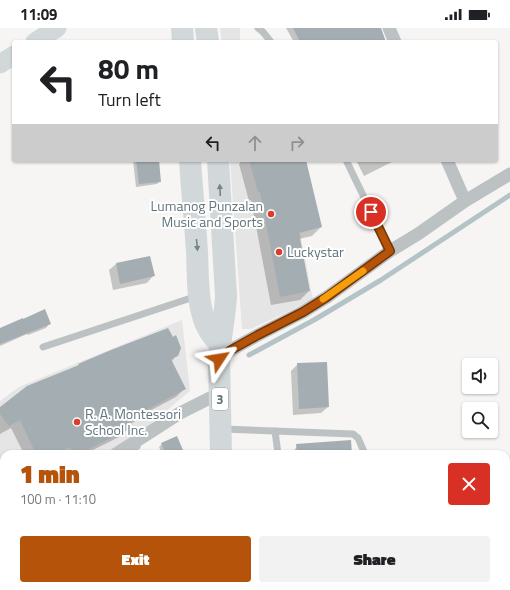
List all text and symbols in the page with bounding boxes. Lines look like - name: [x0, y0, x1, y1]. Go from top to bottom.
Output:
- text: 11:09: [20, 3, 57, 26]
- text: 80 m: [98, 47, 159, 90]
- icon: left: [32, 56, 84, 108]
- text: Turn left: [98, 86, 161, 113]
- icon: left: [202, 132, 224, 154]
- icon: ahead: [244, 132, 266, 154]
- icon: right: [286, 132, 308, 154]
- one-way arrow: [216, 184, 223, 196]
- place label: Lumanog Punzalan Music and Sports: [151, 195, 263, 232]
- pin: [354, 195, 388, 229]
- icon: arrive: [360, 201, 382, 223]
- marker: Lumanog Punzalan Music and Sports: [266, 209, 276, 219]
- one-way arrow: [193, 239, 200, 251]
- place label: Luckystar: [287, 241, 344, 262]
- marker: Luckystar: [274, 247, 284, 257]
- position arrow: [198, 338, 240, 380]
- map controls: [462, 358, 498, 438]
- button: sound: [462, 358, 498, 394]
- road number: 3: [212, 388, 228, 410]
- button: search: [462, 402, 498, 438]
- place label: R. A. Montessori School Inc.: [85, 403, 181, 440]
- marker: R. A. Montessori School Inc.: [72, 417, 82, 427]
- text: 1 min: [20, 456, 80, 492]
- button: close: [448, 463, 490, 505]
- text: 100 m · 11:10: [20, 489, 96, 509]
- button: Exit: [20, 536, 251, 582]
- button: Share: [259, 536, 490, 582]

